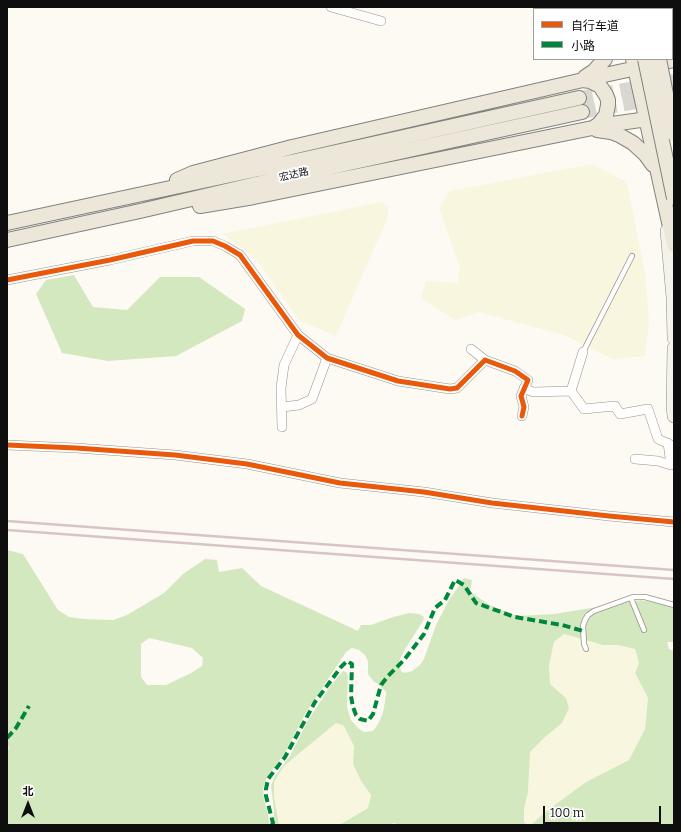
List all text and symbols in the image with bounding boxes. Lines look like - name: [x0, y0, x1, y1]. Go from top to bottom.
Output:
- legend: [533, 8, 673, 60]
- text: 自行车道: [571, 19, 619, 33]
- text: 小路: [571, 39, 595, 53]
- street label: 宏达路: [278, 166, 310, 184]
- north arrow: [8, 784, 48, 824]
- text: 北: [23, 785, 34, 798]
- scale bar: [545, 798, 663, 824]
- text: 100 m: [550, 806, 584, 820]

